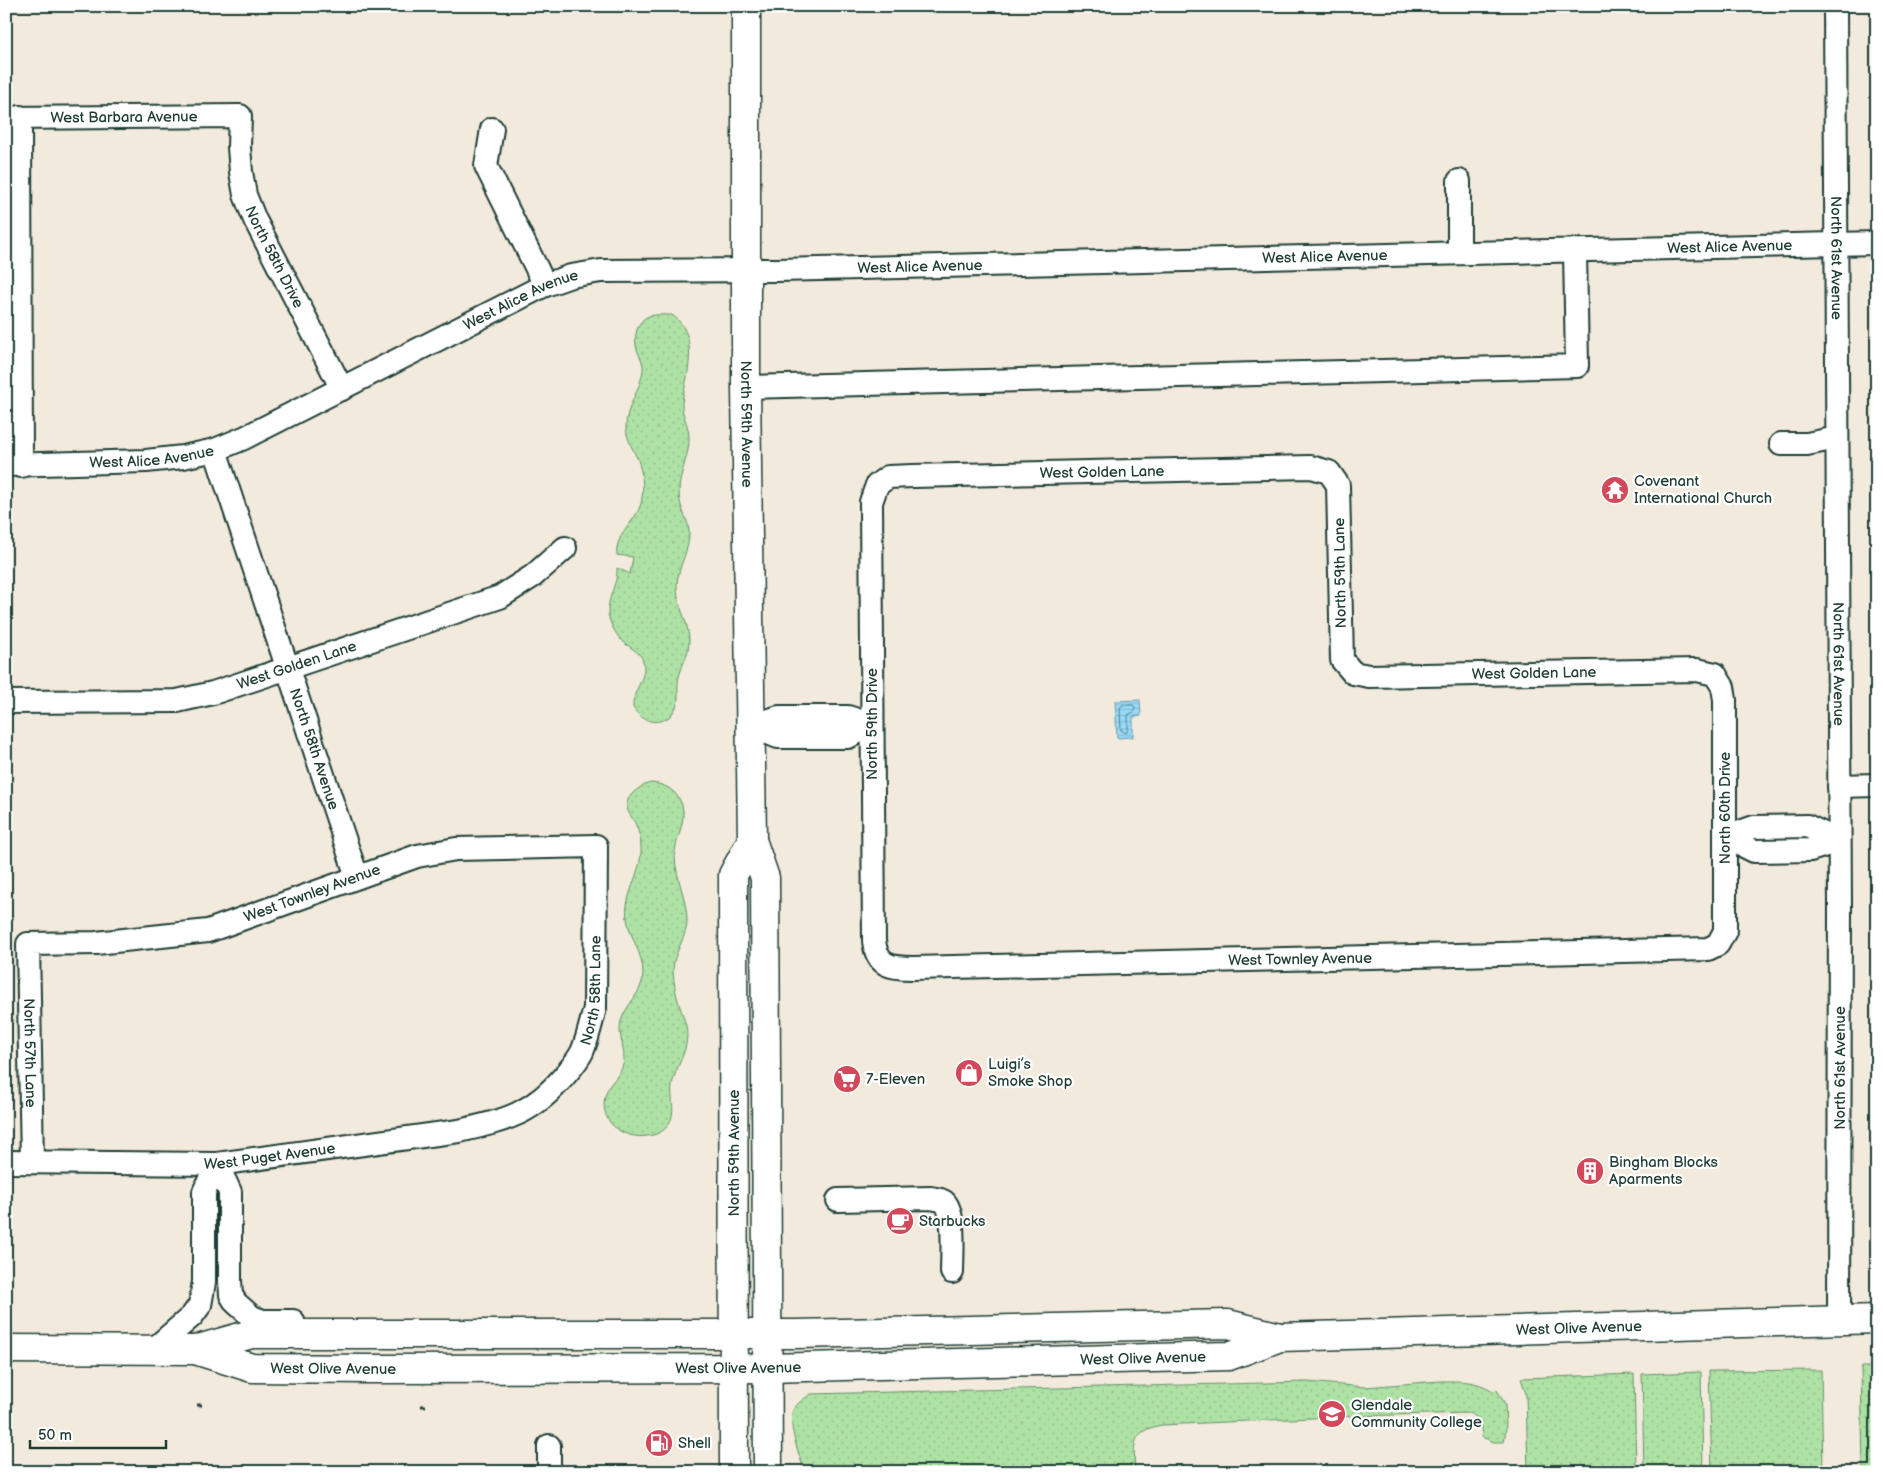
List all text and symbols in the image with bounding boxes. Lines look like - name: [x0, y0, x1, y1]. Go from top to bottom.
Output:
- street label: West Barbara Avenue: [50, 107, 198, 128]
- street label: North 61st Avenue: [1826, 196, 1846, 320]
- street label: North 58th Drive: [240, 203, 308, 311]
- street label: West Alice Avenue: [1667, 236, 1793, 258]
- street label: West Alice Avenue: [1262, 246, 1388, 268]
- street label: West Alice Avenue: [857, 256, 983, 278]
- street label: West Alice Avenue: [460, 266, 580, 335]
- street label: North 59th Avenue: [736, 360, 756, 488]
- street label: West Alice Avenue: [89, 441, 216, 473]
- street label: West Golden Lane: [1039, 462, 1165, 483]
- place label: Covenant International Church: [1634, 472, 1772, 508]
- temple icon: Covenant International Church: [1600, 475, 1630, 505]
- street label: North 59th Lane: [1330, 517, 1351, 628]
- street label: North 61st Avenue: [1828, 602, 1848, 726]
- street label: West Golden Lane: [234, 637, 359, 694]
- street label: West Golden Lane: [1471, 663, 1597, 684]
- street label: North 59th Drive: [863, 668, 882, 780]
- street label: North 58th Avenue: [285, 686, 343, 812]
- street label: North 60th Drive: [1716, 752, 1735, 864]
- street label: West Townley Avenue: [241, 860, 383, 927]
- street label: North 58th Lane: [576, 935, 605, 1048]
- street label: West Townley Avenue: [1228, 949, 1372, 970]
- street label: North 57th Lane: [19, 998, 40, 1108]
- street label: North 61st Avenue: [1831, 1006, 1850, 1130]
- place label: Luigi’s Smoke Shop: [988, 1055, 1073, 1091]
- shop icon: Luigi’s Smoke Shop: [954, 1058, 984, 1088]
- supermarket icon: 7-Eleven: [832, 1064, 862, 1094]
- place label: 7-Eleven: [866, 1070, 925, 1089]
- street label: North 59th Avenue: [725, 1089, 744, 1216]
- street label: West Puget Avenue: [204, 1139, 336, 1174]
- place label: Bingham Blocks Aparments: [1609, 1153, 1719, 1189]
- building icon: Bingham Blocks Aparments: [1575, 1156, 1605, 1186]
- cafe icon: Starbucks: [885, 1206, 915, 1236]
- place label: Starbucks: [919, 1212, 986, 1231]
- street label: West Olive Avenue: [1516, 1317, 1642, 1340]
- street label: West Olive Avenue: [1080, 1348, 1206, 1370]
- street label: West Olive Avenue: [675, 1358, 802, 1378]
- street label: West Olive Avenue: [270, 1359, 396, 1379]
- place label: Glendale Community College: [1351, 1396, 1482, 1432]
- school or university icon: Glendale Community College: [1317, 1399, 1347, 1429]
- scale bar: [30, 1418, 166, 1450]
- text: 50 m: [38, 1426, 72, 1445]
- fuel station icon: Shell: [644, 1428, 674, 1458]
- place label: Shell: [678, 1434, 711, 1453]

